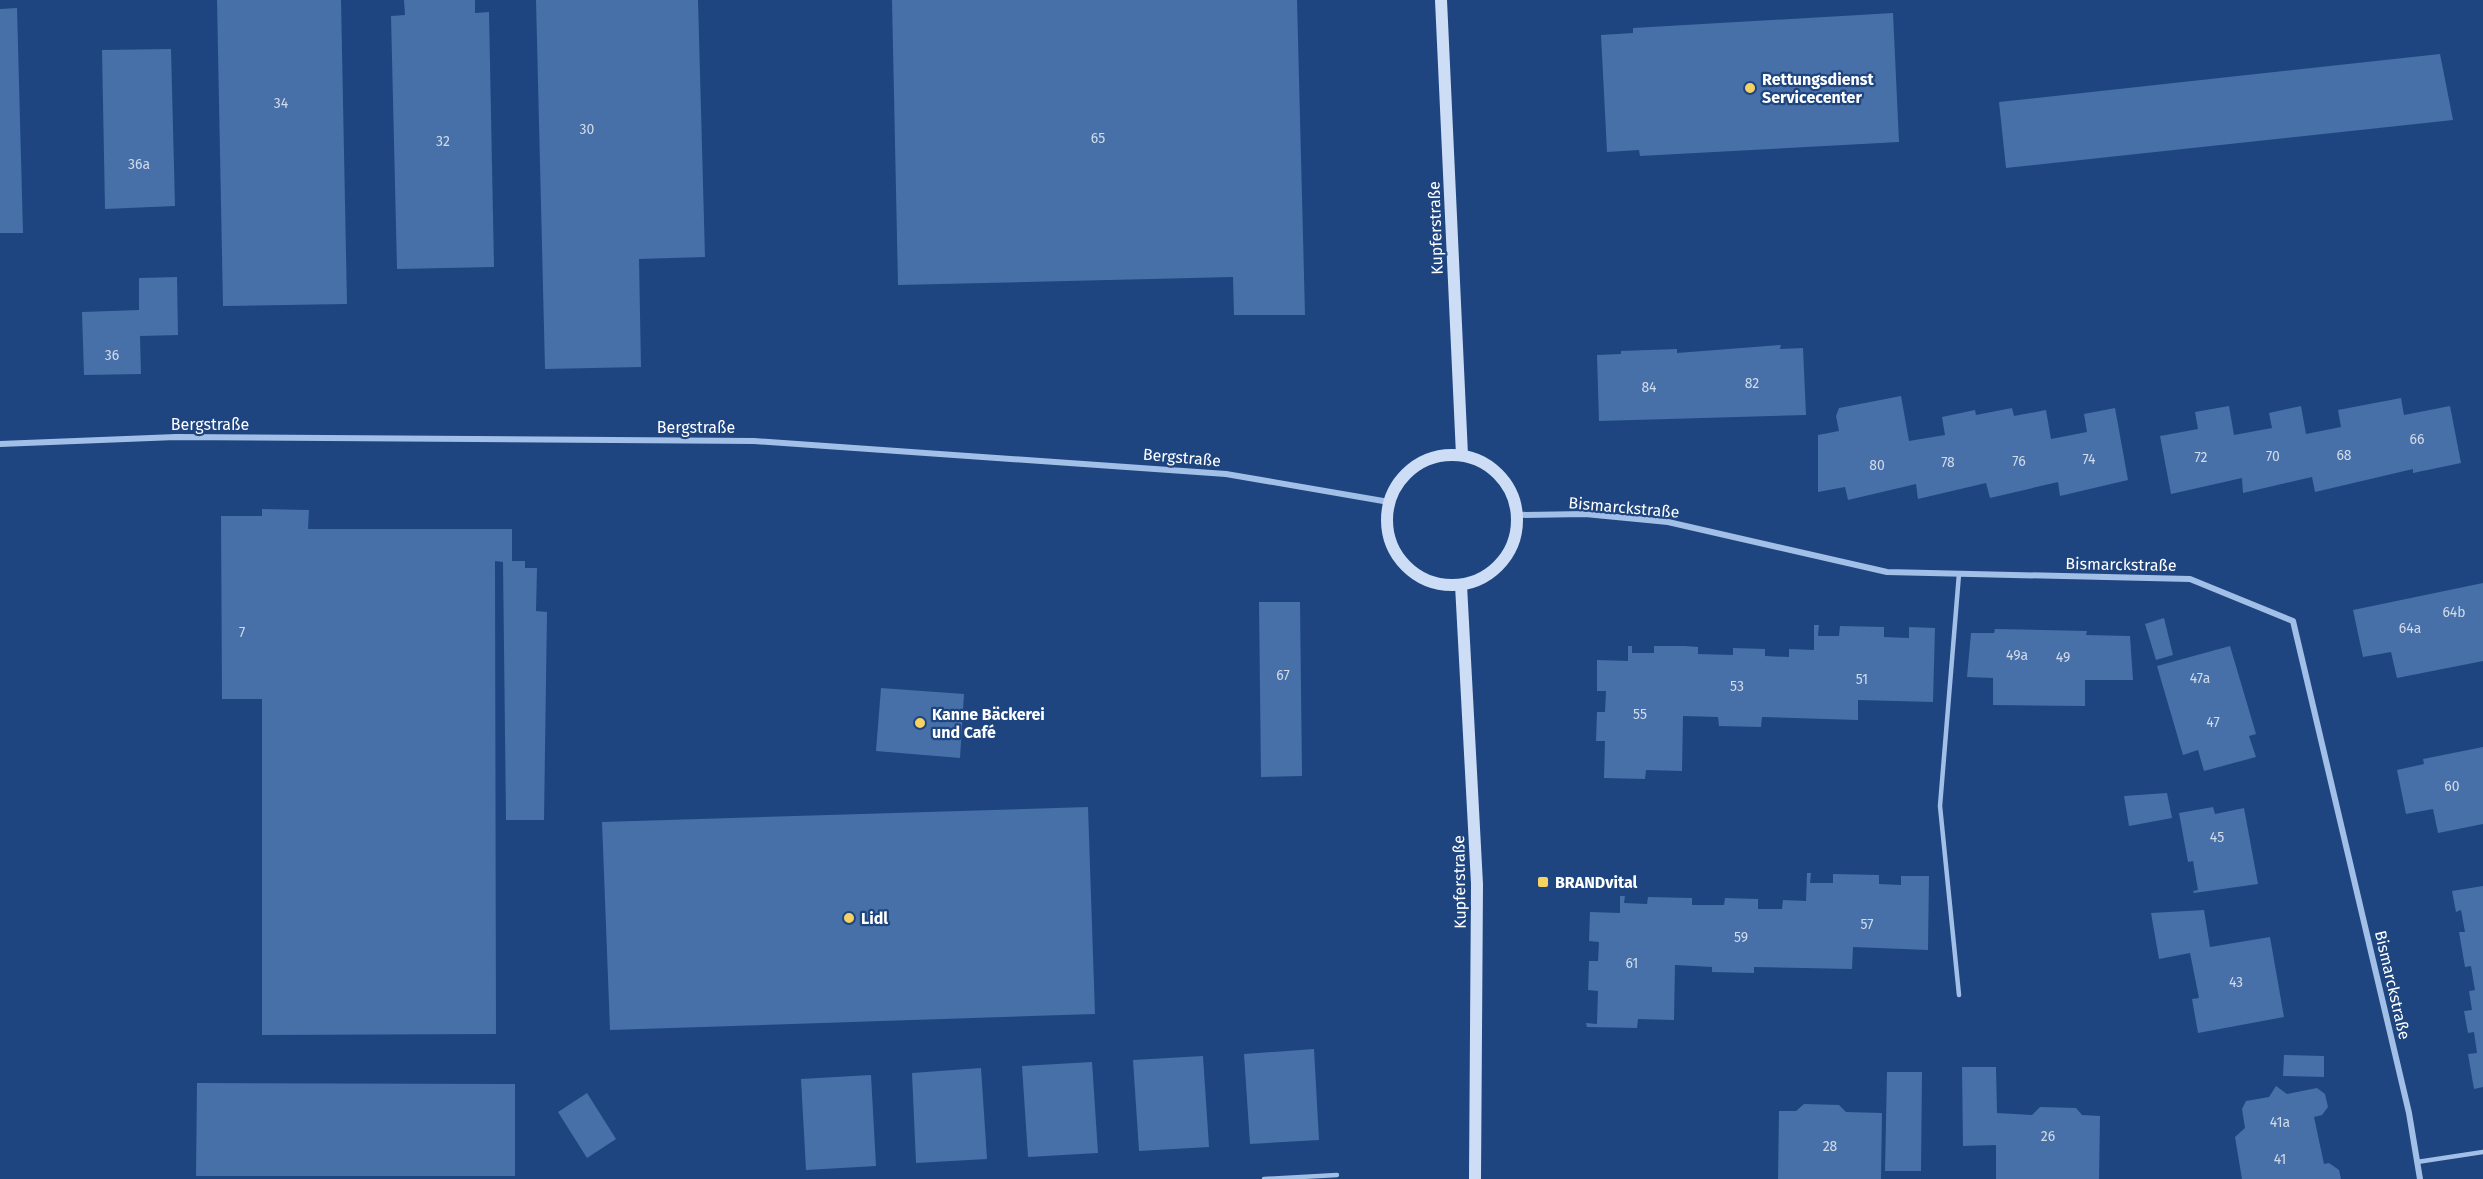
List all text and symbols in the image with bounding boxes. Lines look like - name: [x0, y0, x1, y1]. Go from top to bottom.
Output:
- place label: Rettungsdienst Servicecenter: [1762, 70, 1875, 107]
- marker: Rettungsdienst Servicecenter: [1743, 81, 1757, 95]
- house number: 34: [274, 95, 289, 112]
- house number: 30: [580, 121, 595, 138]
- house number: 65: [1091, 130, 1105, 147]
- house number: 32: [436, 133, 450, 150]
- house number: 36a: [128, 156, 150, 173]
- street label: Kupferstraße: [1424, 181, 1447, 275]
- house number: 36: [105, 347, 119, 364]
- house number: 82: [1745, 375, 1759, 392]
- house number: 84: [1641, 379, 1657, 396]
- street label: Bergstraße: [171, 415, 249, 434]
- street label: Bergstraße: [657, 418, 735, 437]
- house number: 66: [2410, 431, 2424, 448]
- street label: Bergstraße: [1142, 445, 1222, 470]
- house number: 68: [2336, 447, 2352, 464]
- house number: 70: [2266, 448, 2280, 465]
- house number: 72: [2195, 449, 2208, 466]
- house number: 74: [2082, 451, 2096, 468]
- house number: 76: [2012, 453, 2026, 470]
- house number: 78: [1941, 454, 1955, 471]
- house number: 80: [1869, 457, 1885, 474]
- street label: Bismarckstraße: [1568, 493, 1680, 522]
- street label: Bismarckstraße: [2065, 554, 2177, 575]
- house number: 64b: [2442, 604, 2466, 621]
- house number: 64a: [2399, 620, 2421, 637]
- house number: 7: [239, 624, 245, 641]
- house number: 49a: [2006, 647, 2028, 664]
- house number: 49: [2056, 649, 2070, 666]
- house number: 67: [1276, 667, 1290, 684]
- house number: 47a: [2190, 670, 2210, 687]
- house number: 51: [1856, 671, 1868, 688]
- house number: 53: [1730, 678, 1744, 695]
- place label: Kanne Bäckerei und Café: [932, 705, 1045, 742]
- house number: 55: [1633, 706, 1647, 723]
- house number: 47: [2206, 714, 2220, 731]
- marker: Kanne Bäckerei und Café: [913, 716, 927, 730]
- house number: 60: [2444, 778, 2460, 795]
- house number: 45: [2210, 829, 2224, 846]
- street label: Kupferstraße: [1449, 835, 1470, 929]
- place label: BRANDvital: [1555, 873, 1638, 892]
- marker: BRANDvital: [1536, 875, 1550, 889]
- place label: Lidl: [861, 909, 888, 928]
- marker: Lidl: [842, 911, 856, 925]
- house number: 57: [1861, 916, 1873, 933]
- house number: 59: [1734, 929, 1748, 946]
- street label: Bismarckstraße: [2371, 929, 2414, 1042]
- house number: 61: [1626, 955, 1638, 972]
- house number: 43: [2229, 974, 2243, 991]
- house number: 41a: [2270, 1114, 2290, 1131]
- house number: 26: [2041, 1128, 2055, 1145]
- house number: 28: [1823, 1138, 1838, 1155]
- house number: 41: [2274, 1151, 2286, 1168]

